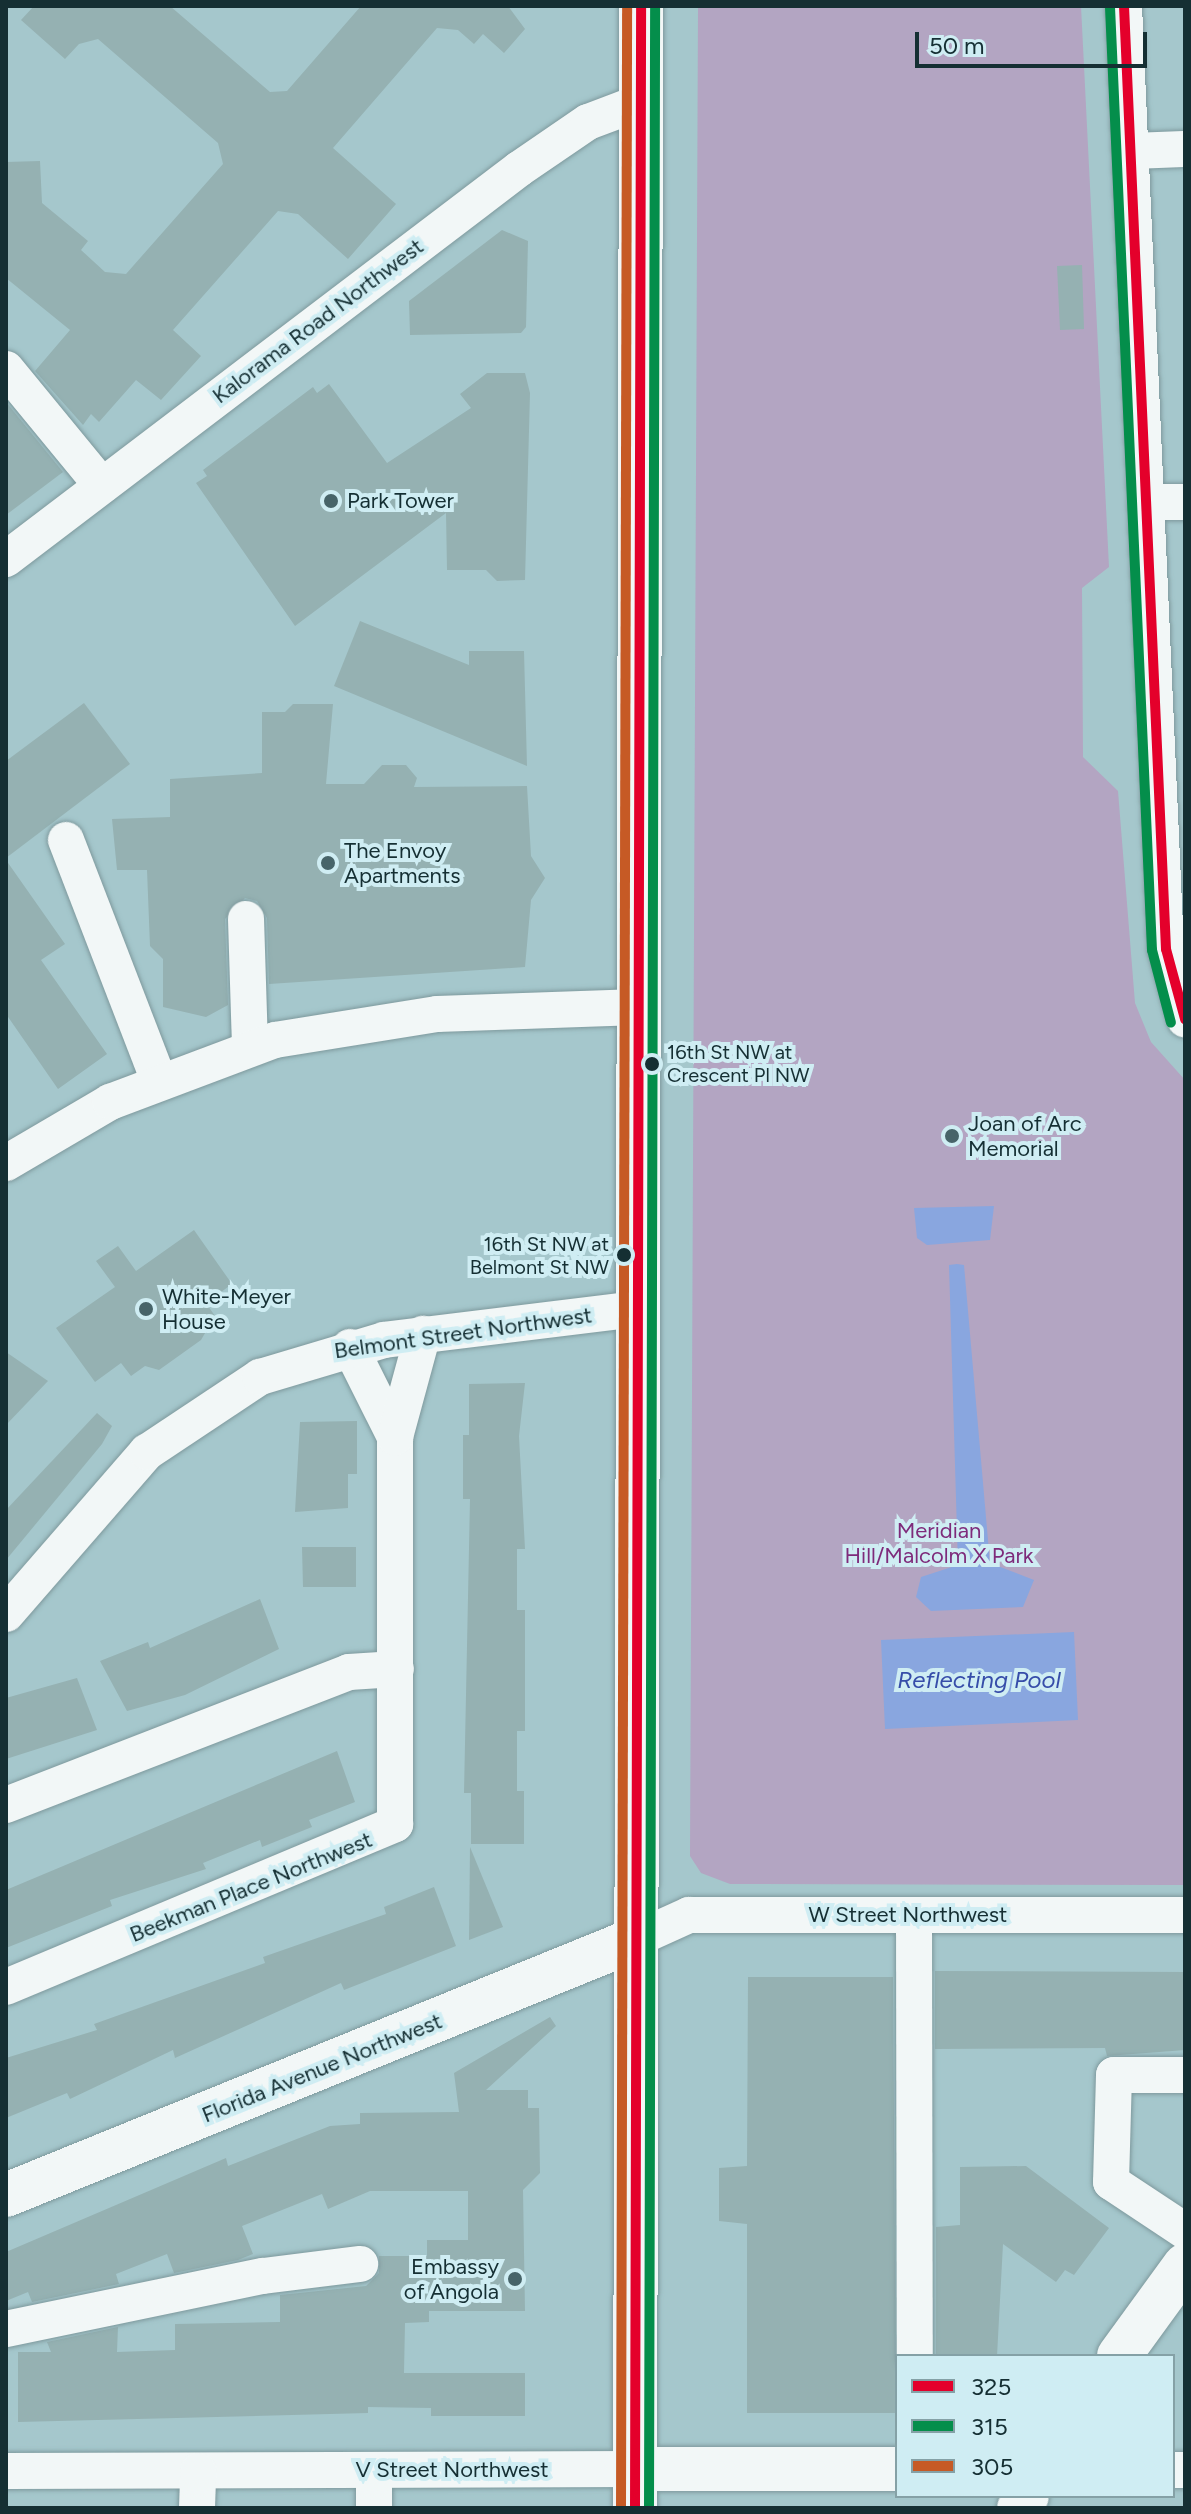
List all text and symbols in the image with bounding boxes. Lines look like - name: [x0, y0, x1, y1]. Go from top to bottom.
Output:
- scale bar: [919, 16, 1151, 66]
- text: 50 m: [929, 31, 985, 60]
- street label: Kalorama Road Northwest: [207, 233, 429, 409]
- place label: Park Tower: [347, 488, 454, 514]
- marker: Park Tower: [322, 492, 340, 510]
- place label: The Envoy Apartments: [344, 837, 460, 888]
- marker: The Envoy Apartments: [319, 854, 337, 872]
- place label: 16th St NW at Crescent Pl NW: [667, 1040, 809, 1087]
- marker: 16th St NW at Crescent Pl NW: [644, 1056, 660, 1072]
- place label: Joan of Arc Memorial: [968, 1110, 1082, 1162]
- marker: Joan of Arc Memorial: [943, 1127, 961, 1145]
- place label: 16th St NW at Belmont St NW: [470, 1232, 609, 1279]
- marker: 16th St NW at Belmont St NW: [616, 1247, 632, 1263]
- place label: White-Meyer House: [162, 1283, 291, 1334]
- marker: White-Meyer House: [137, 1300, 155, 1318]
- street label: Belmont Street Northwest: [332, 1302, 594, 1364]
- park label: Meridian Hill/Malcolm X Park: [845, 1517, 1033, 1568]
- water label: Reflecting Pool: [897, 1666, 1061, 1694]
- street label: Beekman Place Northwest: [126, 1826, 376, 1948]
- street label: W Street Northwest: [809, 1902, 1007, 1928]
- street label: Florida Avenue Northwest: [198, 2008, 446, 2128]
- place label: Embassy of Angola: [404, 2253, 499, 2304]
- marker: Embassy of Angola: [506, 2270, 524, 2288]
- legend: [895, 2354, 1175, 2498]
- text: 325: [971, 2372, 1011, 2401]
- text: 315: [971, 2412, 1008, 2441]
- text: 305: [971, 2452, 1013, 2481]
- street label: V Street Northwest: [356, 2457, 548, 2483]

